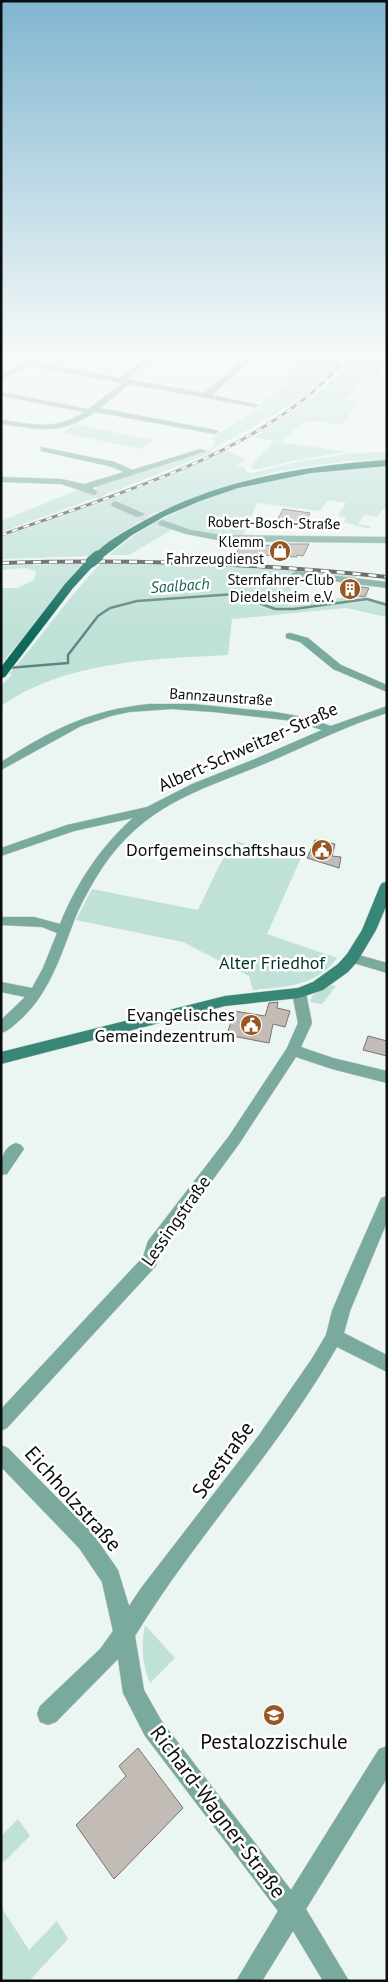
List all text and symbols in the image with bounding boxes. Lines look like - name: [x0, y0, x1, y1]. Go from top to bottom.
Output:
- street label: Robert-Bosch-Straße: [207, 512, 341, 533]
- place label: Klemm Fahrzeugdienst: [166, 532, 264, 568]
- shop icon: Klemm Fahrzeugdienst: [268, 539, 292, 563]
- place label: Sternfahrer-Club Diedelsheim e.V.: [227, 570, 334, 606]
- water label: Saalbach: [150, 573, 210, 597]
- building icon: Sternfahrer-Club Diedelsheim e.V.: [338, 577, 362, 601]
- street label: Bannzaunstraße: [169, 683, 273, 710]
- street label: Albert-Schweitzer-Straße: [155, 697, 341, 796]
- place label: Dorfgemeinschaftshaus: [126, 838, 306, 861]
- public building icon: Dorfgemeinschaftshaus: [310, 838, 334, 862]
- park label: Alter Friedhof: [219, 951, 326, 974]
- place label: Evangelisches Gemeindezentrum: [94, 1003, 235, 1047]
- public building icon: Evangelisches Gemeindezentrum: [239, 1013, 263, 1037]
- street label: Lessingstraße: [136, 1171, 215, 1270]
- street label: Seestraße: [186, 1416, 260, 1504]
- street label: Eichholzstraße: [19, 1440, 128, 1557]
- school or university icon: Pestalozzischule: [262, 1703, 286, 1727]
- street label: Richard-Wagner-Straße: [145, 1720, 292, 1903]
- place label: Pestalozzischule: [200, 1728, 348, 1755]

